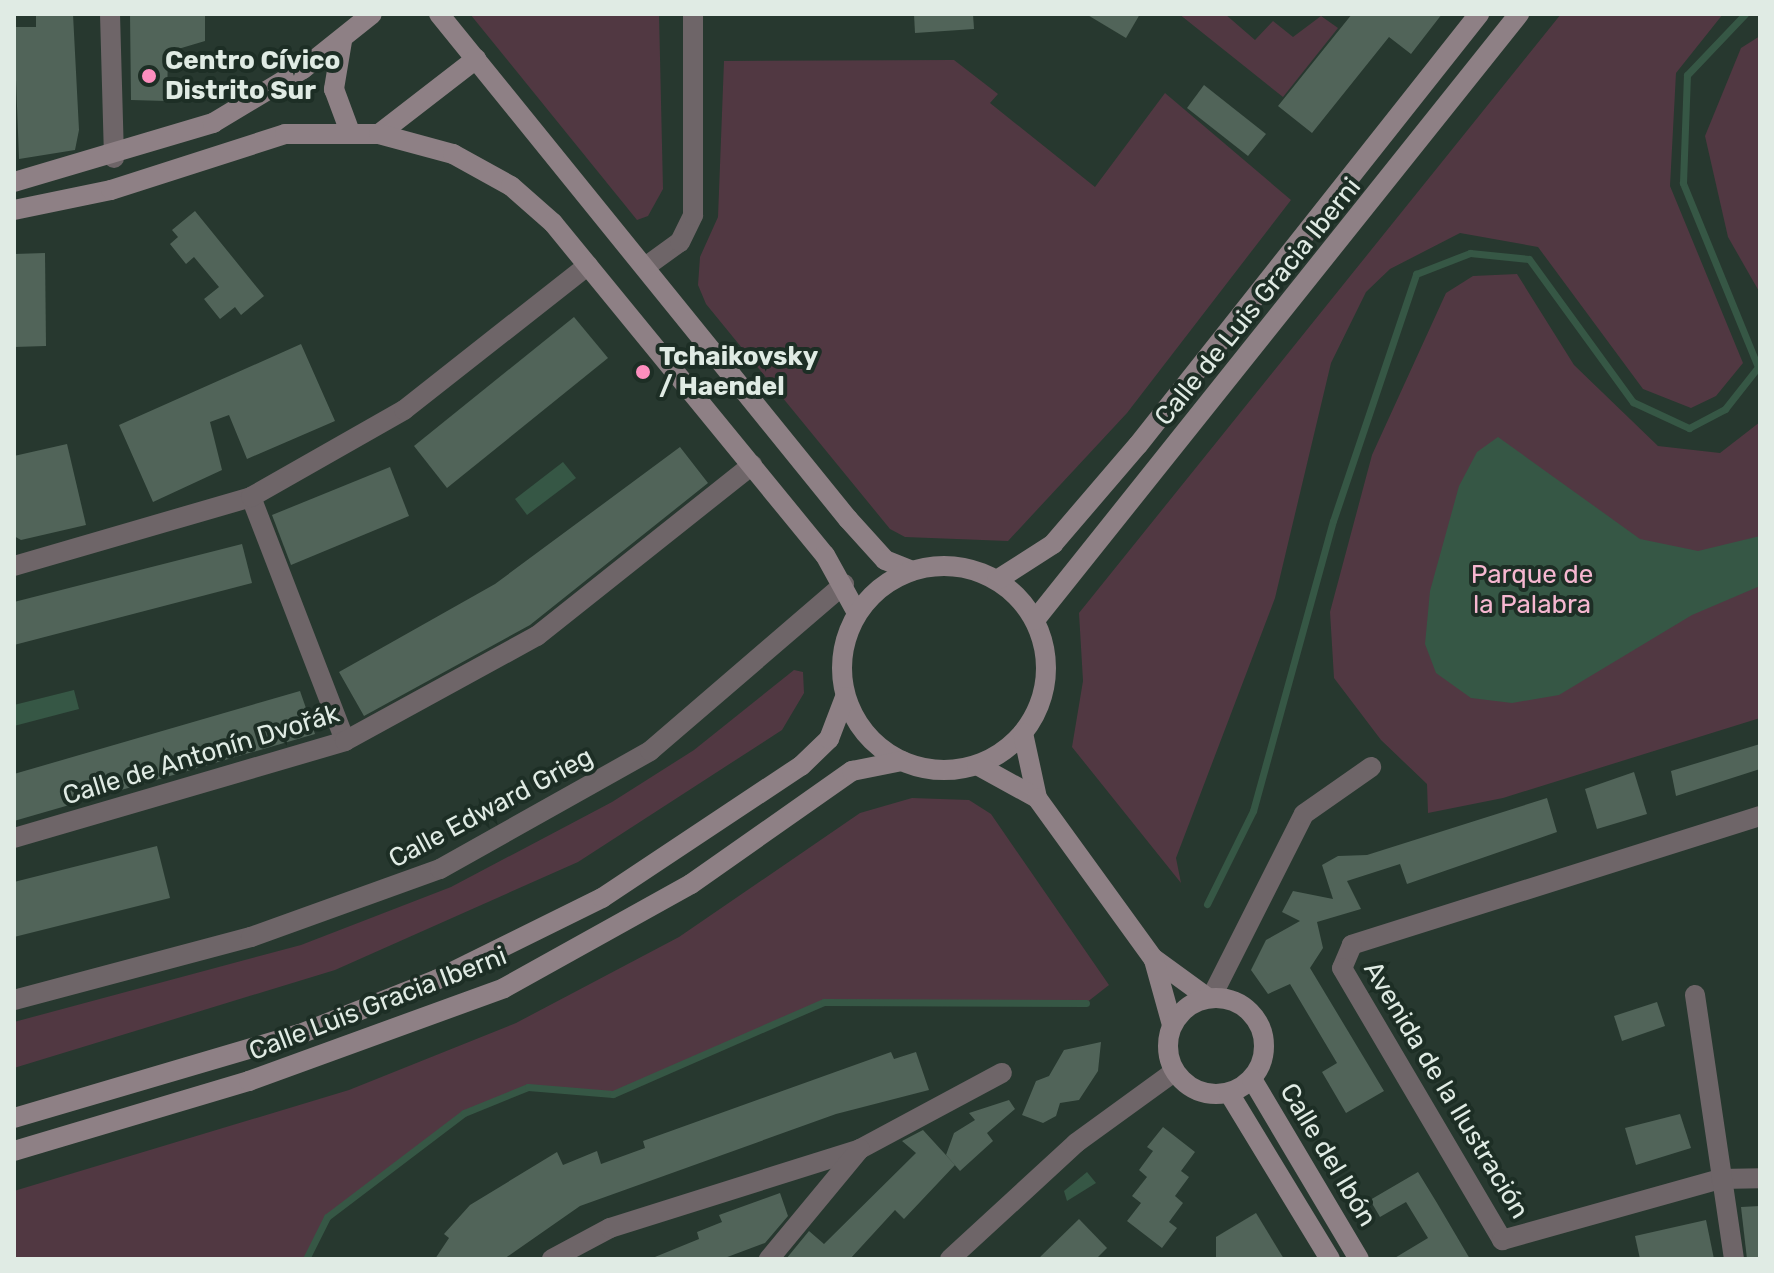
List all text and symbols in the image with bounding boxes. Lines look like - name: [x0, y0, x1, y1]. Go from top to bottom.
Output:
- place label: Centro Cívico Distrito Sur: [165, 45, 340, 106]
- marker: Centro Cívico Distrito Sur: [140, 67, 158, 85]
- street label: Calle de Luis Gracia Iberni: [1148, 172, 1368, 432]
- place label: Tchaikovsky / Haendel: [659, 341, 818, 402]
- marker: Tchaikovsky / Haendel: [634, 363, 652, 381]
- park label: Parque de la Palabra: [1471, 559, 1593, 620]
- street label: Calle de Antonín Dvořák: [59, 698, 343, 812]
- street label: Calle Edward Grieg: [384, 741, 598, 875]
- street label: Calle Luis Gracia Iberni: [245, 940, 511, 1068]
- street label: Avenida de la Ilustración: [1357, 956, 1535, 1224]
- street label: Calle del Ibón: [1273, 1078, 1383, 1232]

